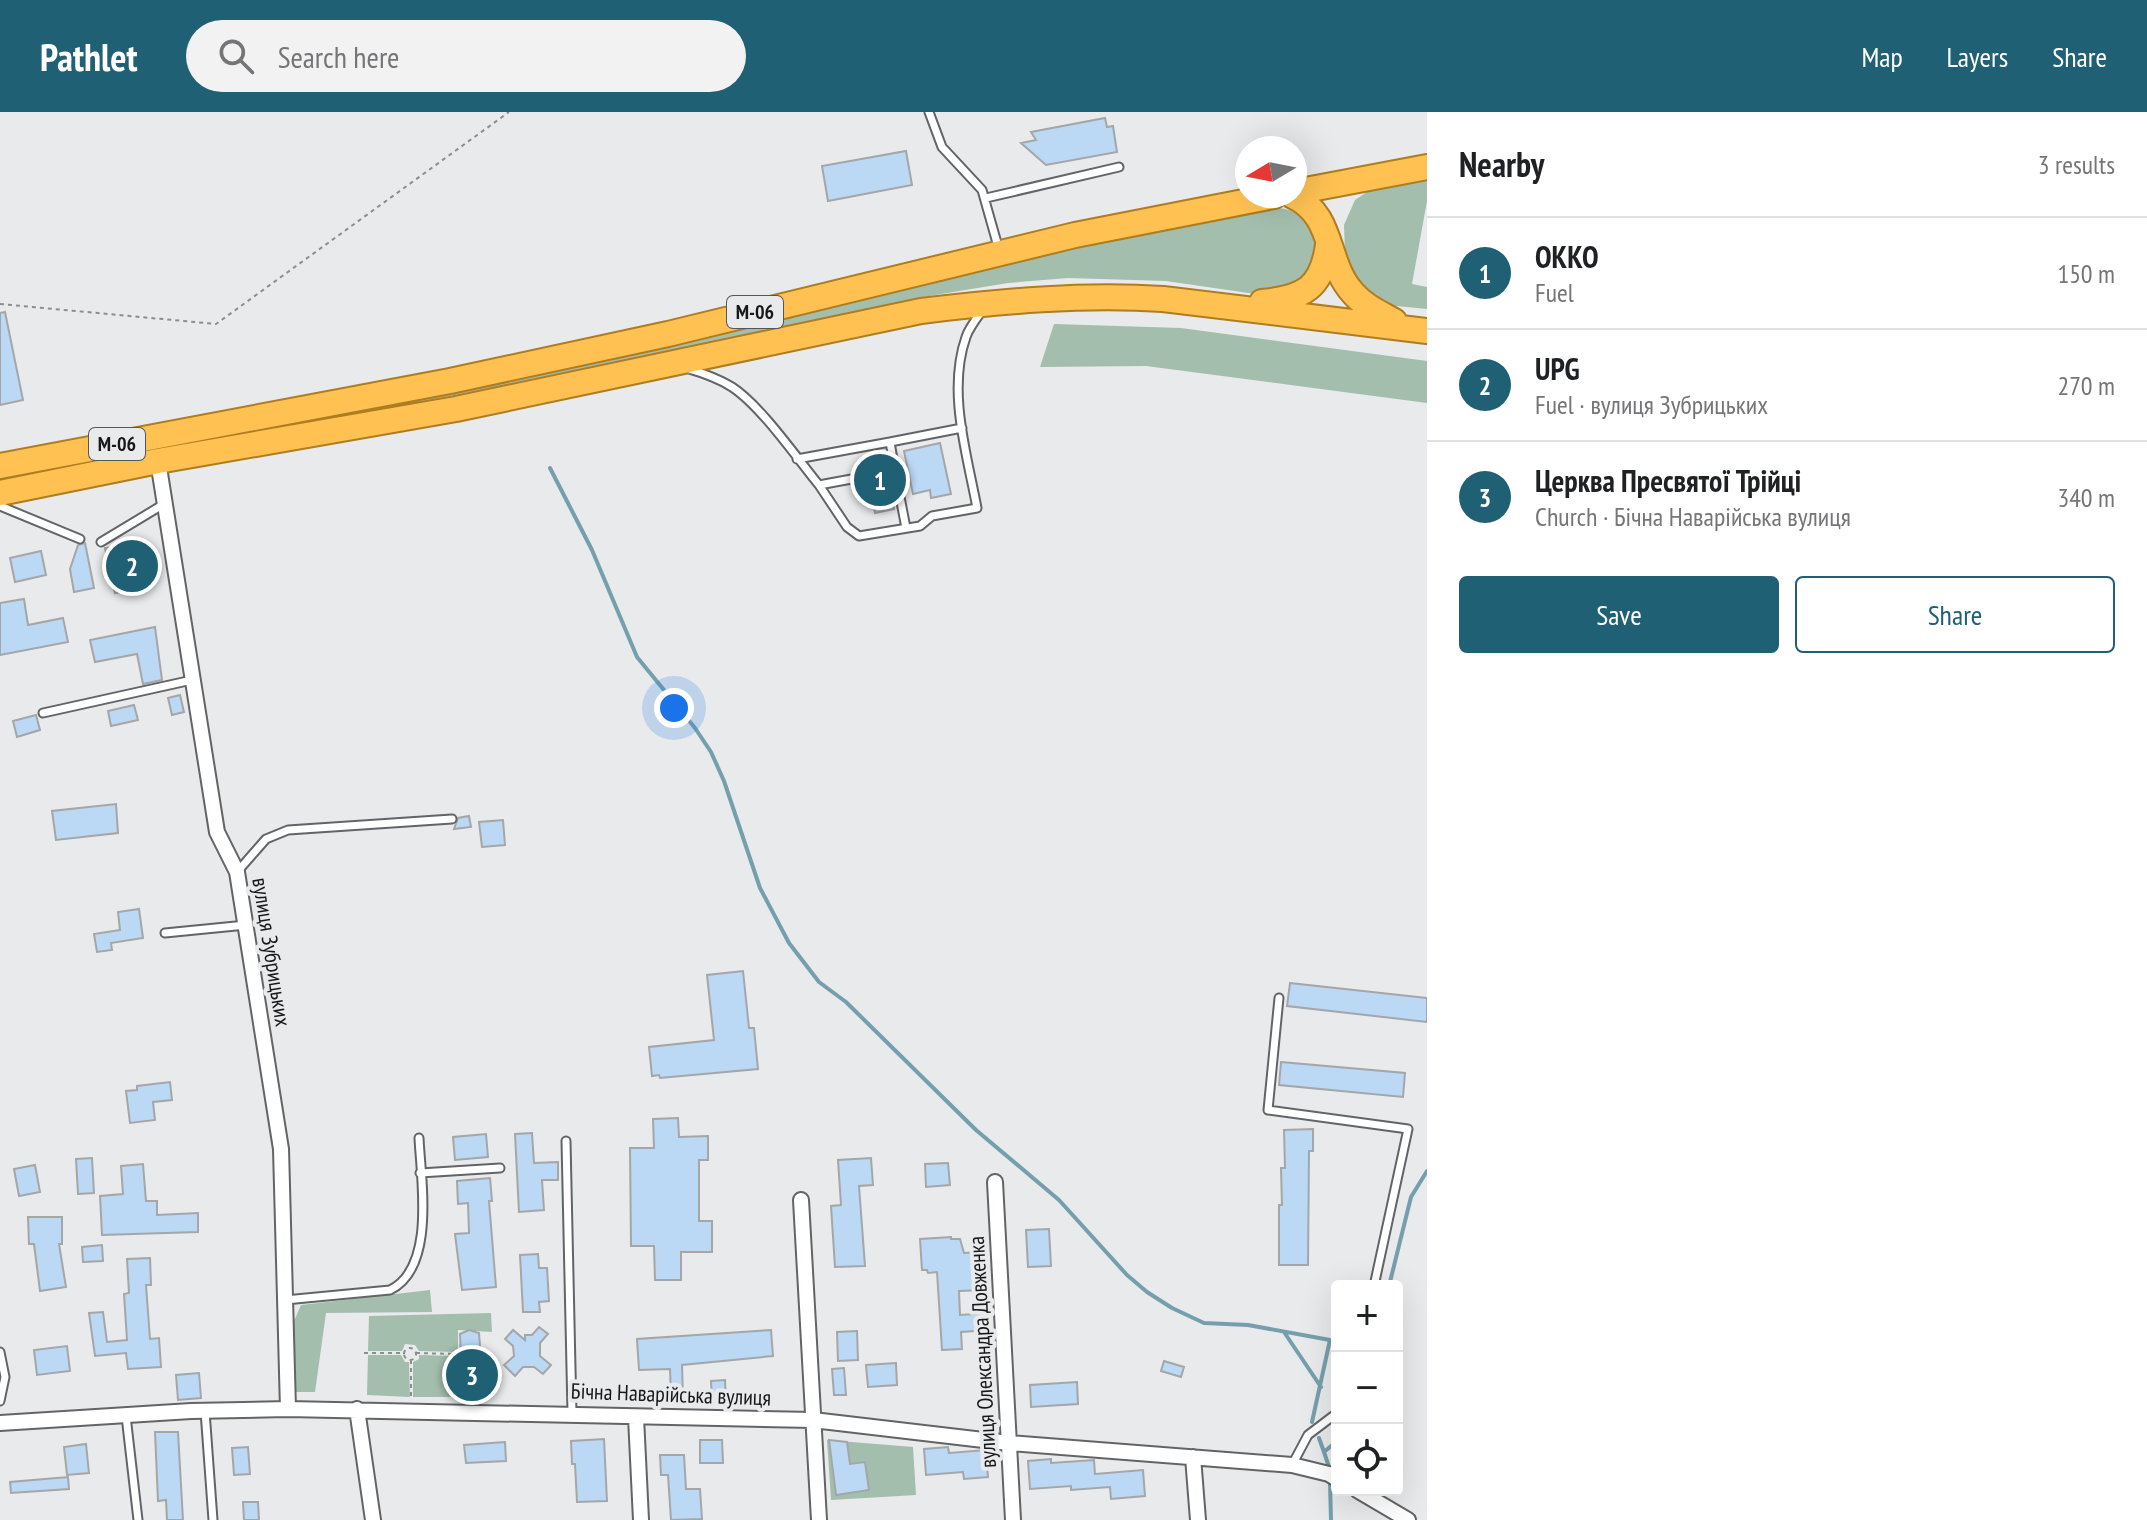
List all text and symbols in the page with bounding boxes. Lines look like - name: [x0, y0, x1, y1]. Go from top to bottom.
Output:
- search box: [186, 20, 746, 92]
- text: Pathlet: [40, 32, 138, 81]
- icon: search: [214, 34, 258, 78]
- text: Search here: [278, 37, 400, 76]
- text: Map: [1861, 38, 1903, 75]
- text: Layers: [1947, 38, 2008, 75]
- text: Share: [2052, 38, 2107, 75]
- north arrow: [1235, 136, 1307, 208]
- text: Nearby: [1459, 142, 1544, 186]
- text: 3 results: [2038, 148, 2115, 181]
- text: ОККО: [1535, 237, 1599, 276]
- text: 1: [1479, 257, 1491, 290]
- text: 150 m: [2057, 257, 2115, 290]
- text: Fuel: [1535, 276, 1574, 309]
- road number: М-06: [727, 296, 783, 328]
- text: UPG: [1535, 349, 1580, 388]
- text: 2: [1479, 369, 1491, 402]
- text: 270 m: [2057, 369, 2115, 402]
- text: Fuel · вулиця Зубрицьких: [1535, 388, 1768, 421]
- road number: М-06: [89, 428, 145, 460]
- pin: 1: [854, 450, 906, 510]
- text: Церква Пресвятої Трійці: [1535, 461, 1801, 500]
- text: 3: [1479, 481, 1491, 514]
- text: 340 m: [2057, 481, 2115, 514]
- text: Church · Бічна Наварійська вулиця: [1535, 500, 1851, 533]
- pin: 2: [106, 536, 158, 596]
- button: Save: [1459, 576, 1779, 653]
- button: Share: [1795, 576, 2115, 653]
- your location: [654, 688, 694, 728]
- street label: вулиця Зубрицьких: [246, 876, 298, 1028]
- street label: вулиця Олександра Довженка: [962, 1235, 1002, 1469]
- map controls: [1331, 1280, 1403, 1496]
- button: +: [1331, 1280, 1403, 1352]
- pin: 3: [446, 1345, 498, 1405]
- button: −: [1331, 1352, 1403, 1424]
- street label: Бічна Наварійська вулиця: [570, 1377, 772, 1411]
- button: locate: [1331, 1424, 1403, 1496]

